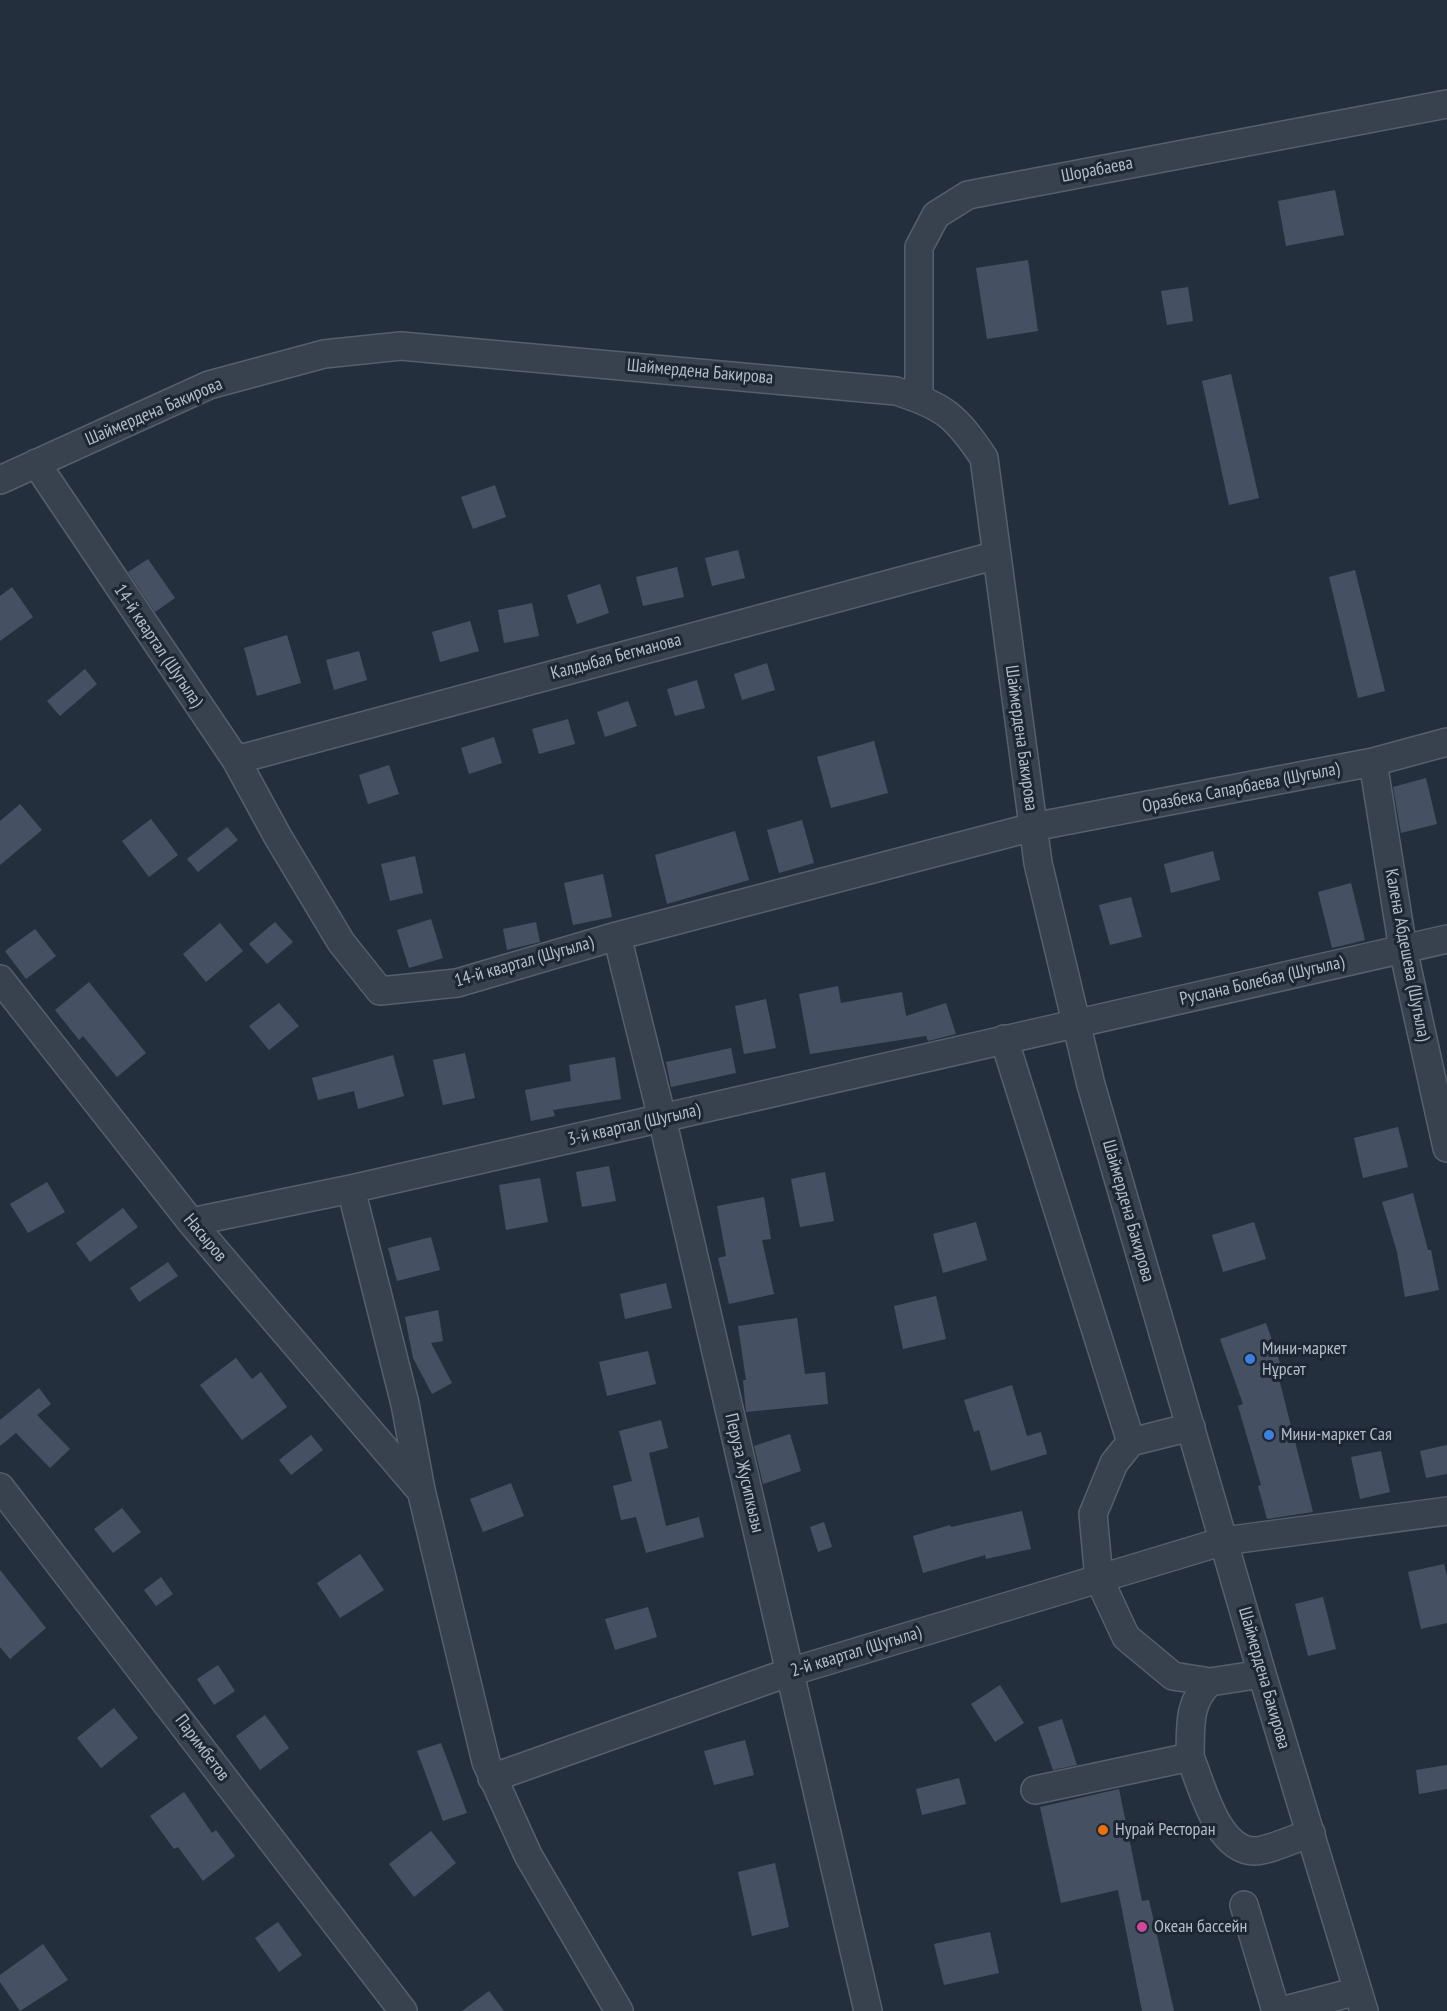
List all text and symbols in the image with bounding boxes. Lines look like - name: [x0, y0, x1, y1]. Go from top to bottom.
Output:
- street label: Шорабаева: [1059, 153, 1135, 187]
- street label: Шаймердена Бакирова: [626, 355, 774, 389]
- street label: Шаймердена Бакирова: [82, 373, 226, 451]
- street label: 14-й квартал (Шугыла): [109, 580, 207, 712]
- street label: Калдыбая Бегманова: [548, 629, 684, 685]
- street label: Шаймердена Бакирова: [1000, 664, 1042, 812]
- street label: Оразбека Сапарбаева (Шугыла): [1140, 758, 1342, 818]
- street label: Калена Абдешева (Шугыла): [1380, 867, 1434, 1043]
- street label: 14-й квартал (Шугыла): [452, 932, 596, 992]
- street label: Руслана Болебая (Шугыла): [1178, 952, 1346, 1010]
- street label: 3-й квартал (Шугыла): [566, 1099, 702, 1151]
- street label: Шаймердена Бакирова: [1097, 1138, 1159, 1284]
- street label: Насыров: [179, 1210, 231, 1266]
- place label: Мини-маркет Нұрсәт: [1262, 1338, 1347, 1380]
- marker: Мини-маркет Нұрсәт: [1243, 1352, 1257, 1366]
- street label: Перуза Жусипкызы: [720, 1411, 768, 1535]
- place label: Мини-маркет Сая: [1281, 1424, 1392, 1446]
- marker: Мини-маркет Сая: [1262, 1428, 1276, 1442]
- street label: Шаймердена Бакирова: [1233, 1605, 1295, 1751]
- street label: 2-й квартал (Шугыла): [788, 1622, 924, 1682]
- street label: Паримбетов: [170, 1711, 234, 1785]
- place label: Нурай Ресторан: [1115, 1819, 1215, 1841]
- marker: Нурай Ресторан: [1096, 1823, 1110, 1837]
- place label: Океан бассейн: [1154, 1916, 1247, 1938]
- marker: Океан бассейн: [1135, 1920, 1149, 1934]

